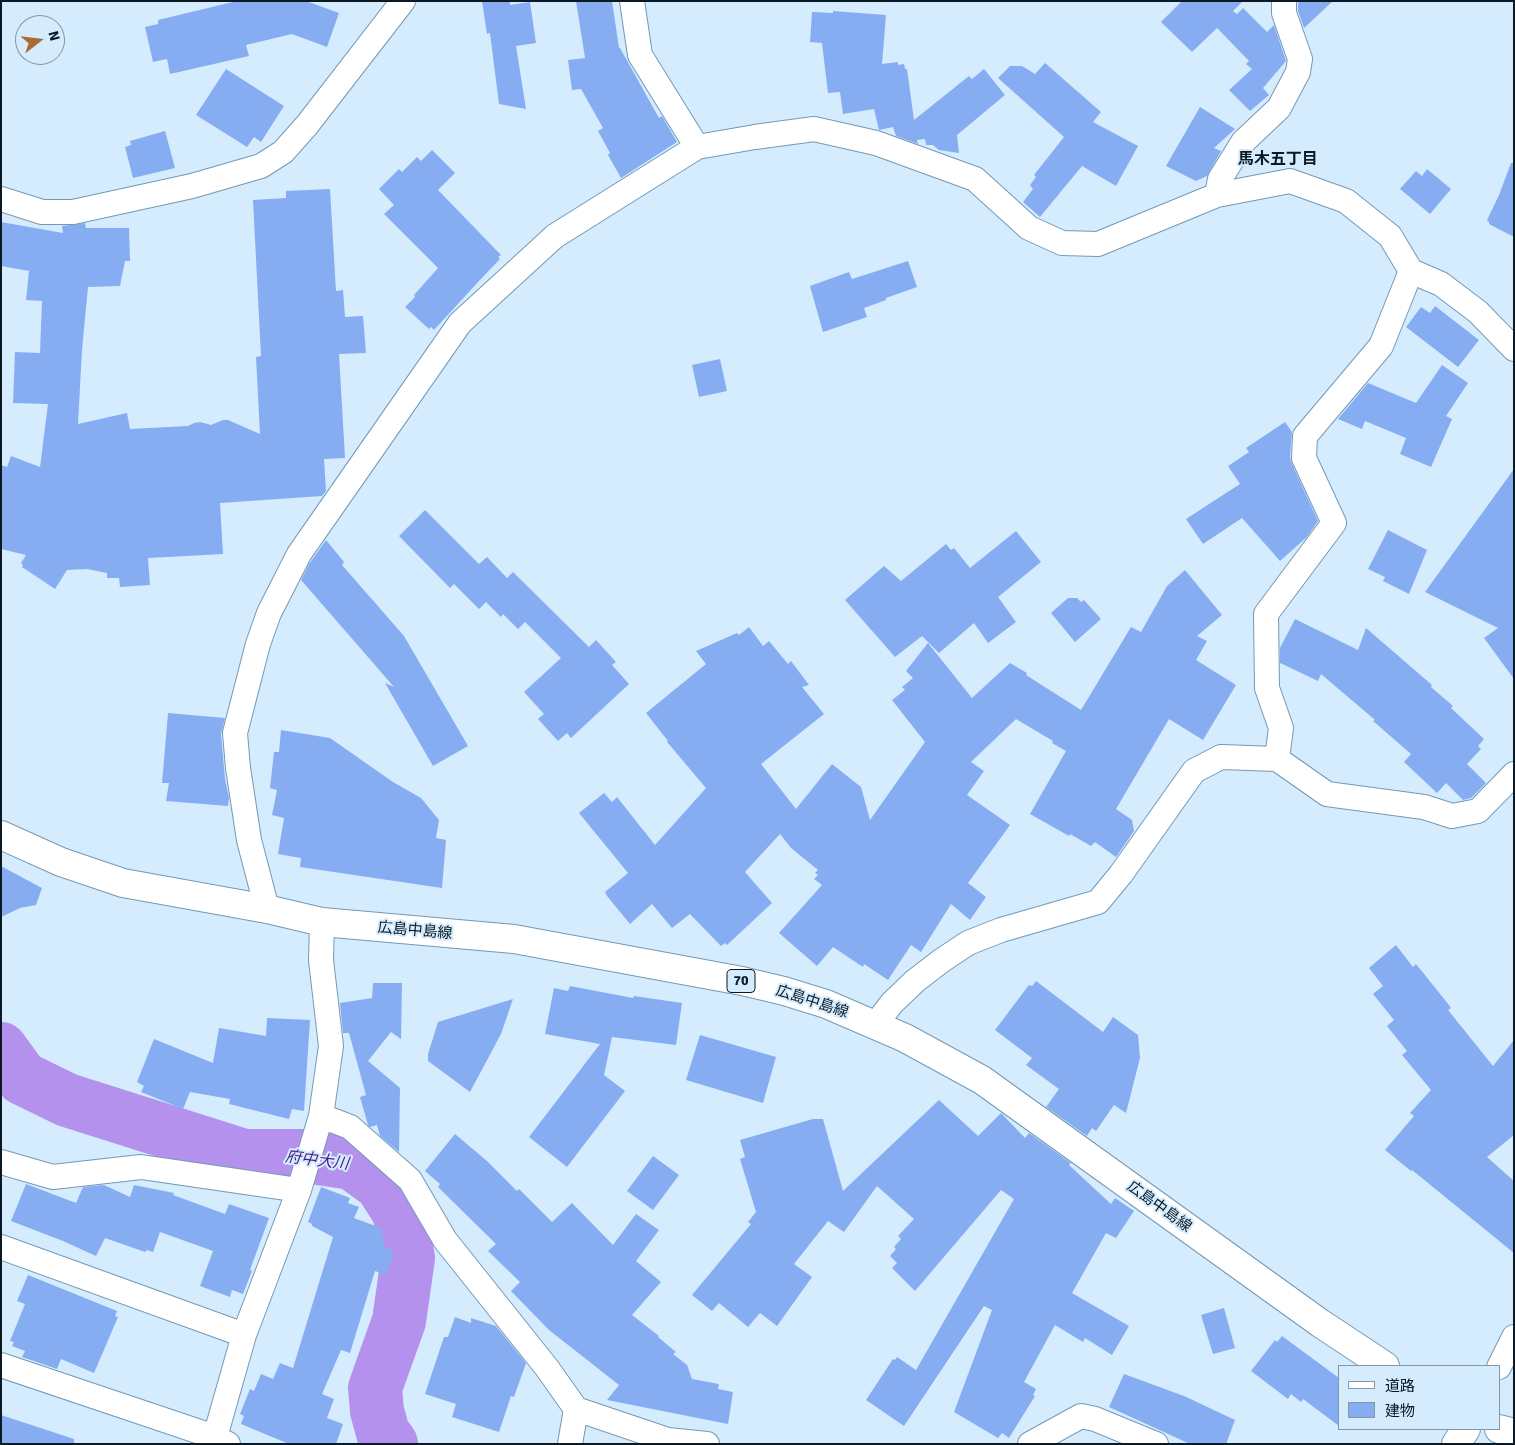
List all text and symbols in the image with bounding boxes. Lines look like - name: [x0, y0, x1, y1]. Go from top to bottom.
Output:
- north arrow: [15, 15, 65, 65]
- text: N: [44, 29, 63, 43]
- district label: 馬木五丁目: [1238, 150, 1318, 170]
- street label: 広島中島線: [377, 919, 453, 943]
- road number: 70: [727, 969, 755, 992]
- street label: 広島中島線: [774, 982, 850, 1022]
- water label: 府中大川: [284, 1148, 350, 1174]
- street label: 広島中島線: [1123, 1178, 1195, 1236]
- legend: [1338, 1365, 1500, 1430]
- text: 道路: [1385, 1377, 1415, 1395]
- text: 建物: [1385, 1402, 1415, 1420]

